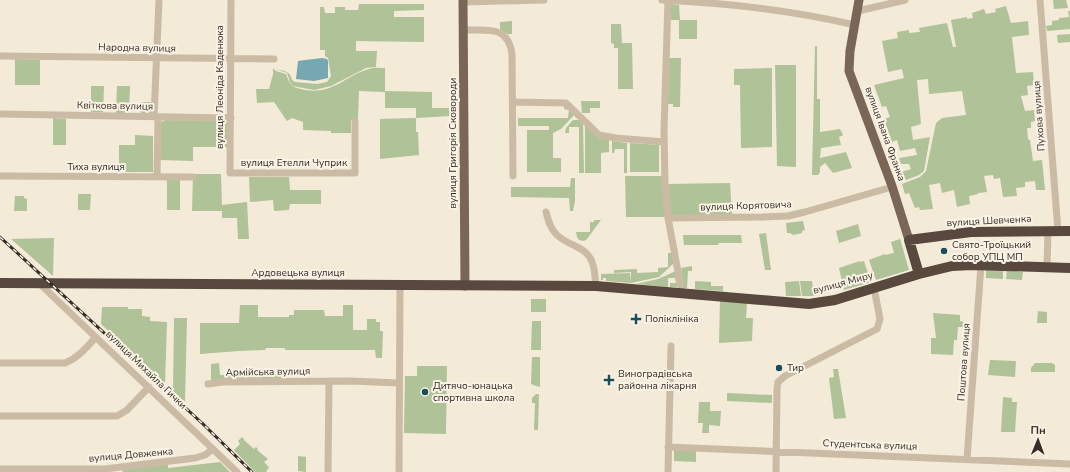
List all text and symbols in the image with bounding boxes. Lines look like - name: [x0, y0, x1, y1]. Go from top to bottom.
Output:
- street label: вулиця Леоніда Каденюка: [213, 25, 227, 149]
- street label: Народна вулиця: [98, 40, 176, 56]
- street label: вулиця Григорія Сковороди: [446, 77, 460, 208]
- street label: Пухова вулиця: [1030, 80, 1048, 152]
- street label: вулиця Івана Франка: [861, 85, 909, 183]
- street label: Квіткова вулиця: [77, 98, 153, 114]
- street label: вулиця Етелли Чуприк: [241, 156, 348, 170]
- street label: Тиха вулиця: [67, 160, 125, 174]
- street label: вулиця Корятовича: [700, 197, 792, 215]
- street label: вулиця Шевченка: [946, 212, 1032, 230]
- place label: Свято-Троїцький собор УПЦ МП: [952, 238, 1031, 264]
- marker: Свято-Троїцький собор УПЦ МП: [939, 246, 949, 256]
- street label: Ардовецька вулиця: [251, 266, 345, 280]
- street label: вулиця Миру: [812, 268, 875, 298]
- place label: Поліклініка: [645, 312, 699, 326]
- marker: Поліклініка: [630, 313, 642, 325]
- street label: Поштова вулиця: [954, 323, 974, 401]
- street label: вулиця Михайла Гички: [102, 328, 190, 413]
- place label: Тир: [787, 361, 804, 375]
- marker: Тир: [774, 363, 784, 373]
- street label: Армійська вулиця: [226, 364, 310, 380]
- place label: Виноградівська районна лікарня: [618, 367, 697, 393]
- marker: Виноградівська районна лікарня: [603, 374, 615, 386]
- place label: Дитячо-юнацька спортивна школа: [433, 379, 515, 405]
- marker: Дитячо-юнацька спортивна школа: [420, 387, 430, 397]
- north arrow: [1018, 420, 1058, 460]
- text: Пн: [1030, 423, 1046, 438]
- street label: Студентська вулиця: [822, 436, 918, 454]
- street label: вулиця Довженка: [88, 444, 174, 466]

